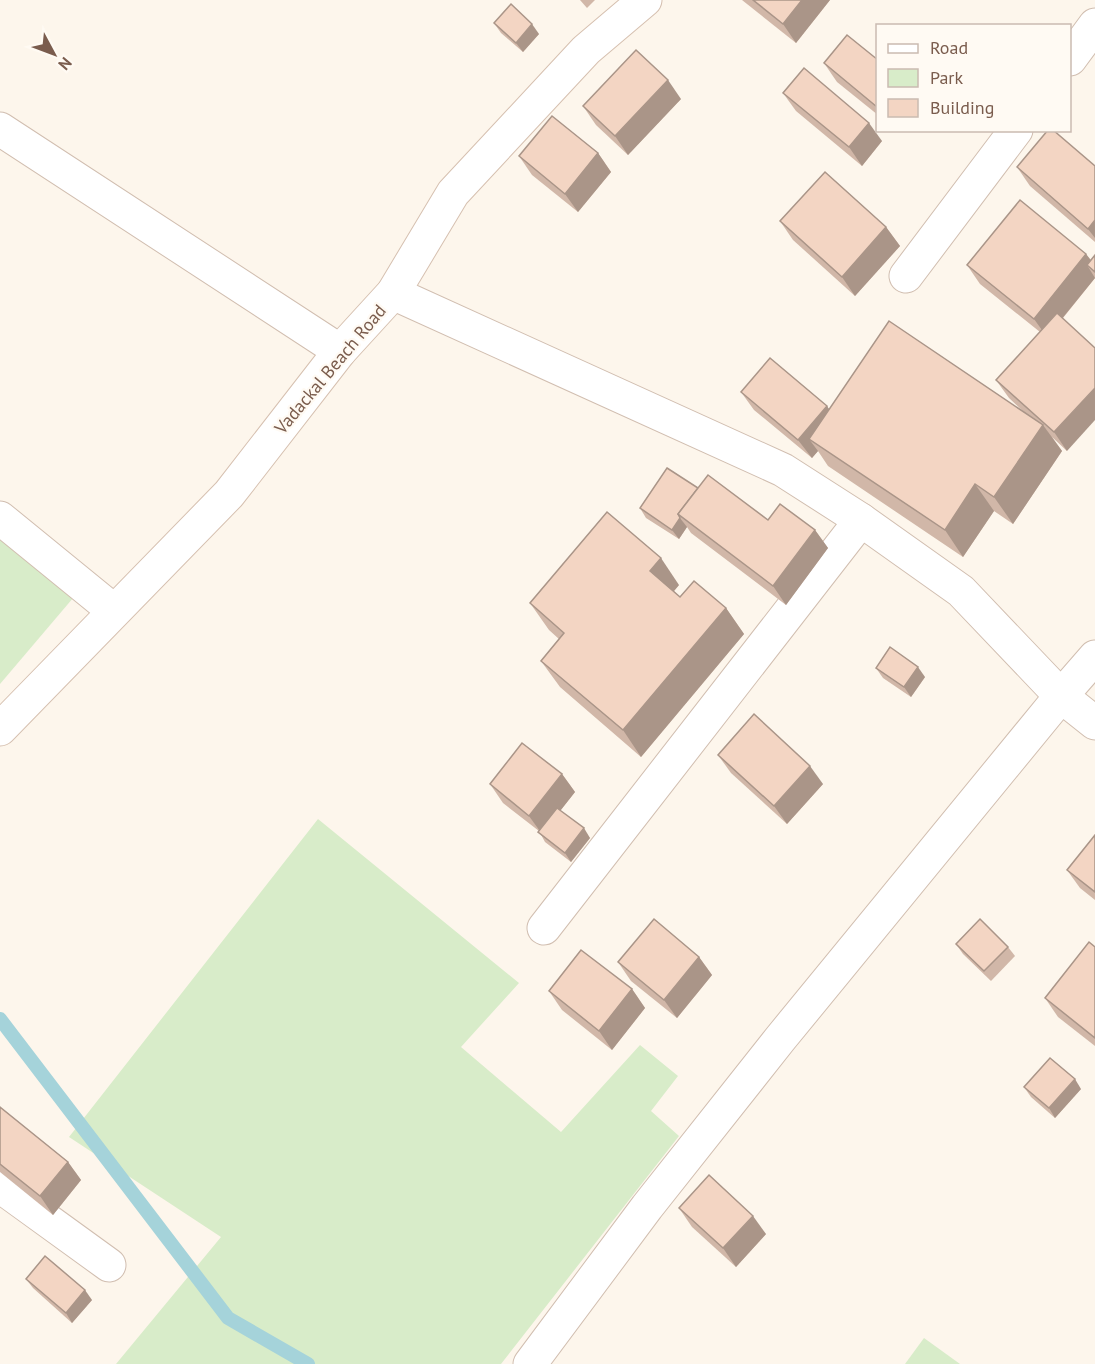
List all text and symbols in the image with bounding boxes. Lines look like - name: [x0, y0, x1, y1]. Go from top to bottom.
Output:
- north arrow: [24, 24, 84, 84]
- legend: [876, 24, 1071, 132]
- text: Road: [930, 36, 968, 59]
- text: N: [54, 53, 76, 74]
- text: Park: [930, 66, 963, 89]
- text: Building: [930, 96, 994, 119]
- street label: Vadackal Beach Road: [268, 300, 391, 439]

